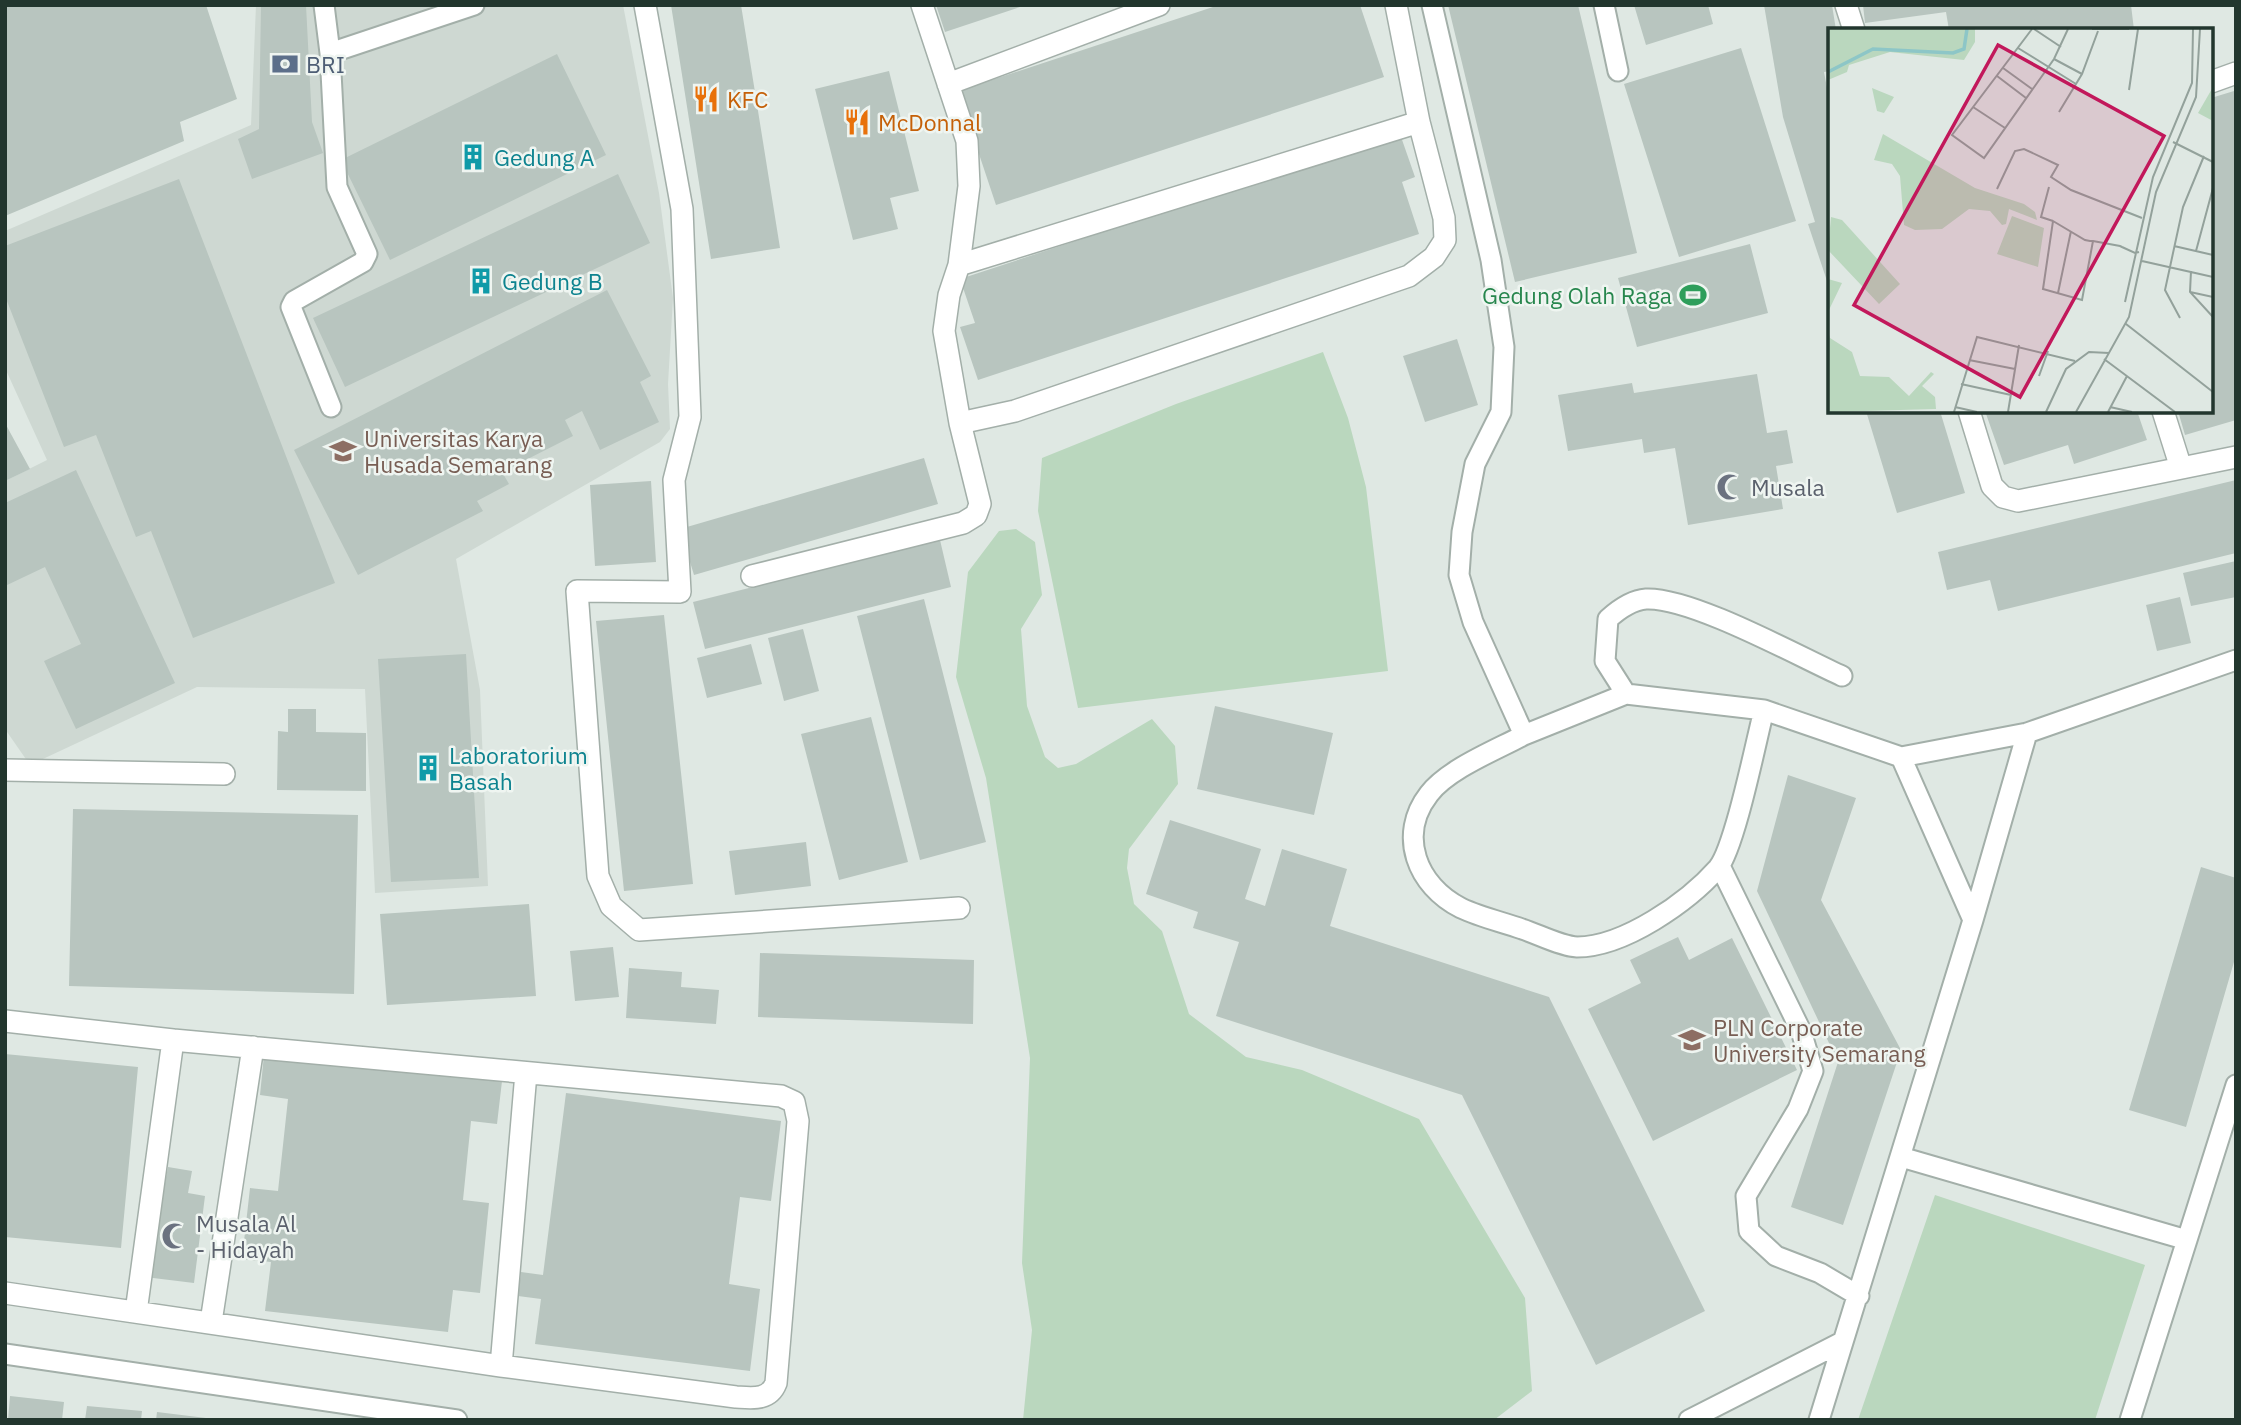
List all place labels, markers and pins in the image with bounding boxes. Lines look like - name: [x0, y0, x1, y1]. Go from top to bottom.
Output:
- bank icon: BRI: [270, 49, 300, 79]
- place label: BRI: [306, 49, 345, 79]
- restaurant icon: KFC: [691, 84, 721, 114]
- place label: KFC: [727, 84, 768, 114]
- restaurant icon: McDonnal: [842, 107, 872, 137]
- place label: McDonnal: [878, 107, 981, 137]
- building icon: Gedung A: [458, 142, 488, 172]
- place label: Gedung A: [494, 142, 595, 172]
- building icon: Gedung B: [466, 266, 496, 296]
- place label: Gedung B: [502, 266, 603, 296]
- place label: Gedung Olah Raga: [1482, 280, 1672, 310]
- sports icon: Gedung Olah Raga: [1678, 280, 1708, 310]
- place label: Universitas Karya Husada Semarang: [364, 423, 552, 479]
- school or university icon: Universitas Karya Husada Semarang: [328, 436, 358, 466]
- mosque icon: Musala: [1715, 472, 1745, 502]
- place label: Musala: [1751, 472, 1825, 502]
- place label: Laboratorium Basah: [449, 740, 588, 796]
- building icon: Laboratorium Basah: [413, 753, 443, 783]
- place label: PLN Corporate University Semarang: [1713, 1012, 1926, 1068]
- school or university icon: PLN Corporate University Semarang: [1677, 1025, 1707, 1055]
- place label: Musala Al - Hidayah: [196, 1208, 296, 1264]
- mosque icon: Musala Al - Hidayah: [160, 1221, 190, 1251]

